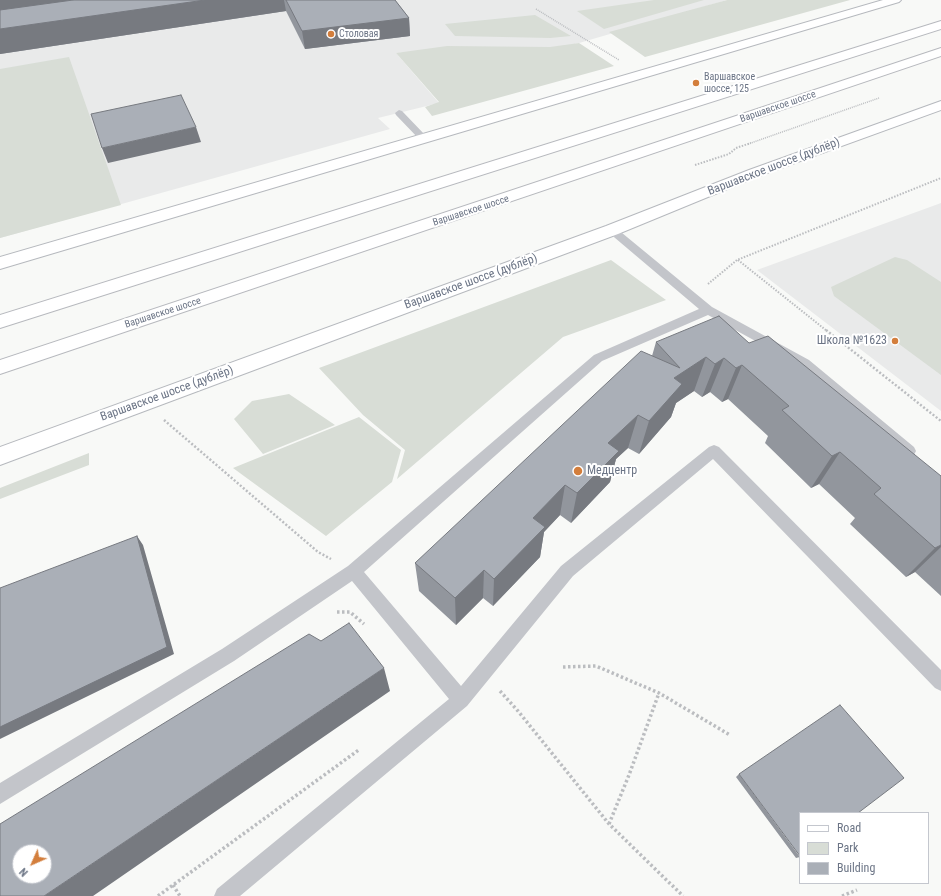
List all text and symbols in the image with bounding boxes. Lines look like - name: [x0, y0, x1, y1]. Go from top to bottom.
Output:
- place label: Столовая: [339, 28, 378, 40]
- marker: Столовая: [326, 29, 336, 39]
- place label: Варшавское шоссе, 125: [704, 71, 755, 94]
- marker: Варшавское шоссе, 125: [691, 78, 701, 88]
- street label: Варшавское шоссе: [739, 88, 817, 126]
- street label: Варшавское шоссе (дублёр): [706, 135, 842, 199]
- street label: Варшавское шоссе: [431, 193, 511, 229]
- street label: Варшавское шоссе (дублёр): [403, 251, 539, 313]
- street label: Варшавское шоссе: [123, 295, 203, 331]
- place label: Школа №1623: [817, 334, 887, 348]
- marker: Школа №1623: [890, 336, 900, 346]
- street label: Варшавское шоссе (дублёр): [99, 363, 235, 425]
- place label: Медцентр: [587, 464, 637, 478]
- marker: Медцентр: [572, 465, 584, 477]
- legend: [799, 812, 929, 884]
- text: Road: [837, 821, 861, 835]
- text: Park: [837, 841, 858, 855]
- north arrow: [12, 844, 52, 884]
- text: Building: [837, 861, 875, 875]
- text: N: [17, 865, 31, 879]

